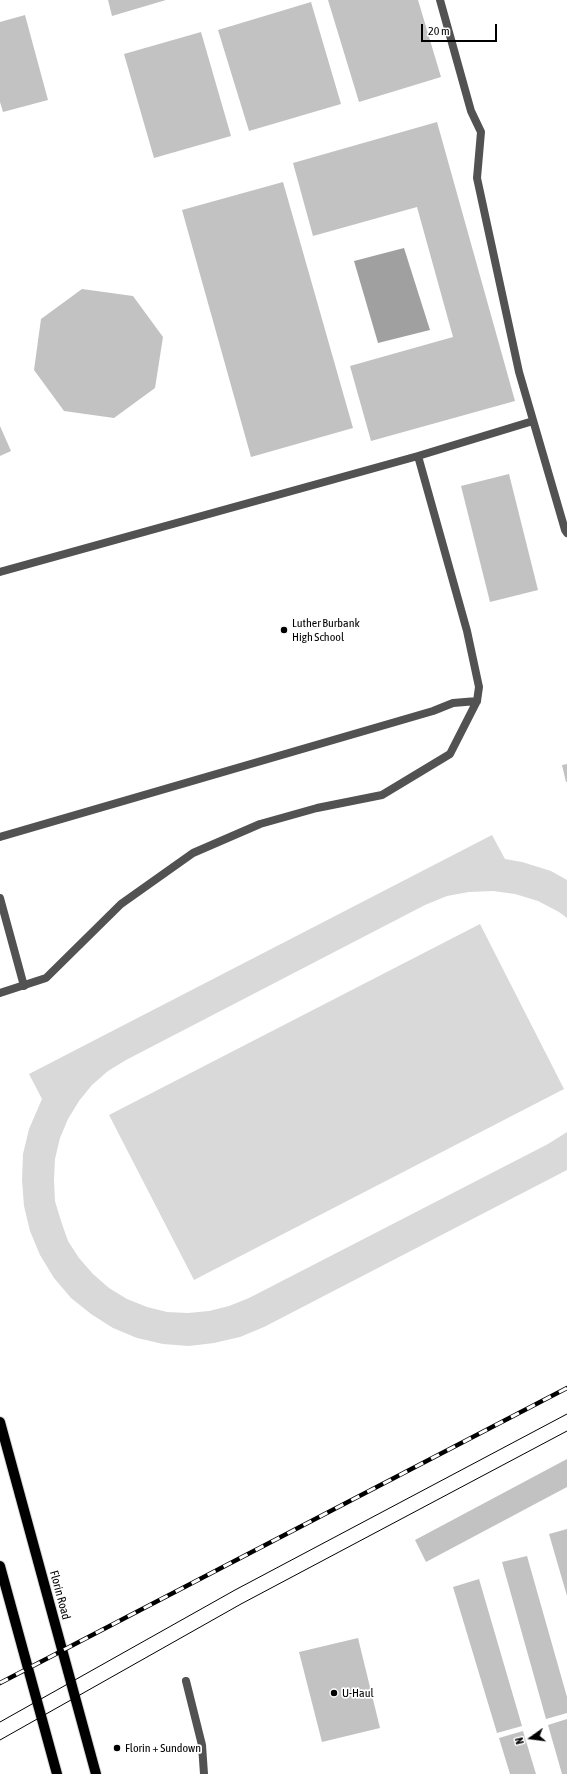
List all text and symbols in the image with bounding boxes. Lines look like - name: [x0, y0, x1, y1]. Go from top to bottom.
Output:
- scale bar: [423, 16, 499, 42]
- text: 20 m: [428, 24, 450, 38]
- place label: Luther Burbank High School: [292, 616, 360, 644]
- marker: Luther Burbank High School: [279, 625, 289, 635]
- street label: Florin Road: [47, 1569, 73, 1621]
- place label: U-Haul: [342, 1686, 374, 1700]
- marker: U-Haul: [329, 1688, 339, 1698]
- north arrow: [511, 1718, 551, 1758]
- text: N: [513, 1736, 526, 1746]
- place label: Florin + Sundown: [125, 1741, 201, 1755]
- marker: Florin + Sundown: [112, 1743, 122, 1753]

